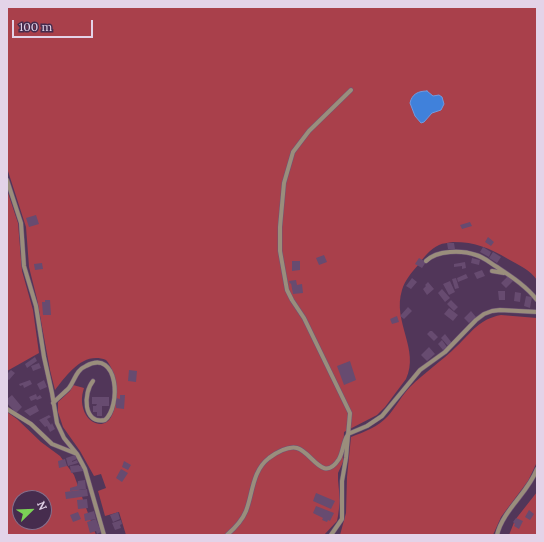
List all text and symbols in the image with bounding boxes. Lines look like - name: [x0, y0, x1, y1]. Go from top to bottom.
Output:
- scale bar: [14, 12, 95, 38]
- text: 100 m: [19, 19, 52, 34]
- north arrow: [12, 490, 52, 530]
- text: N: [34, 499, 50, 512]

